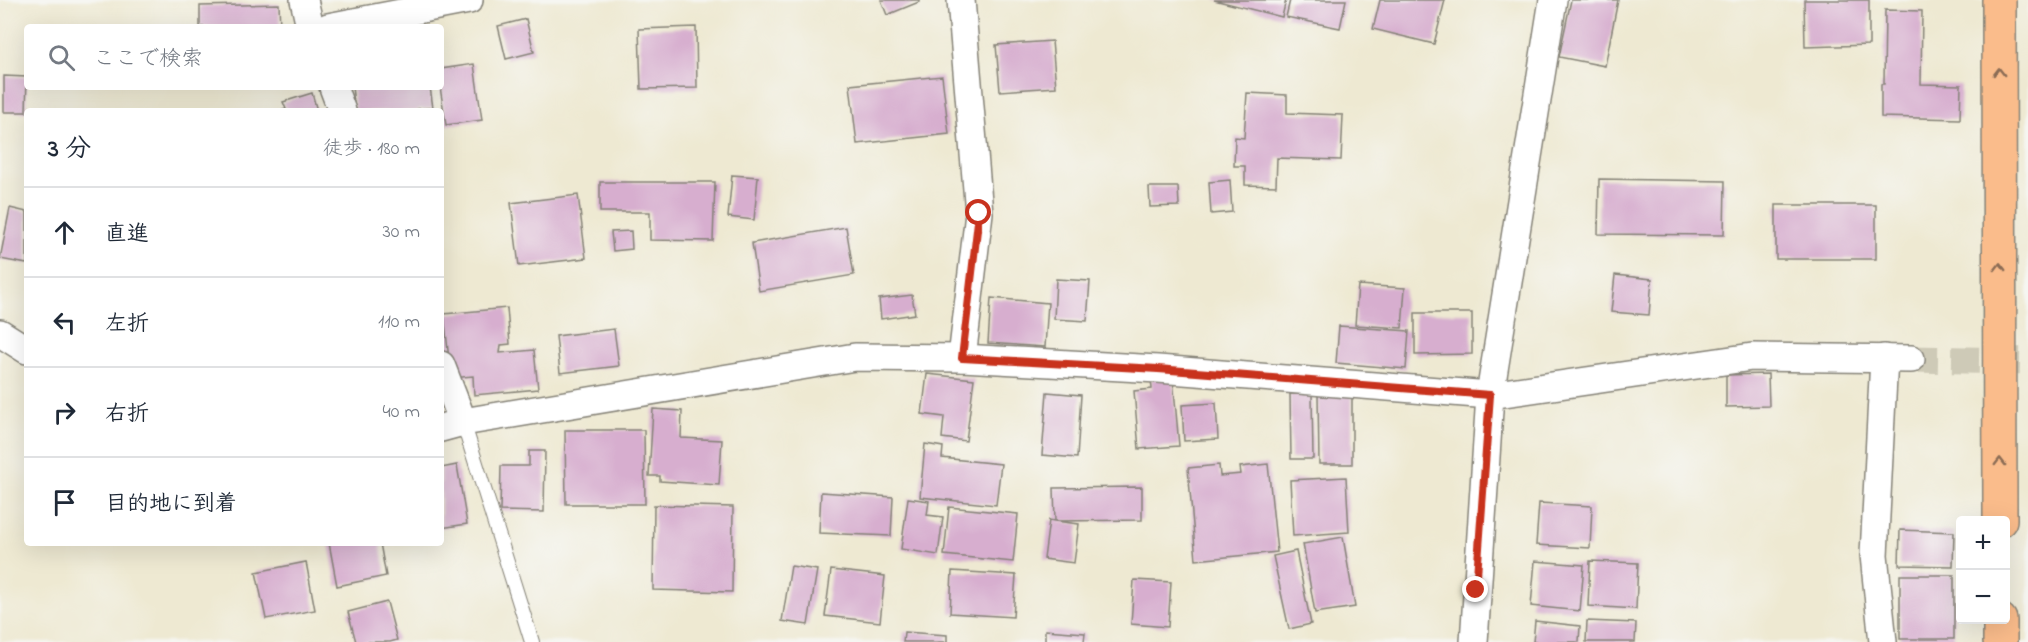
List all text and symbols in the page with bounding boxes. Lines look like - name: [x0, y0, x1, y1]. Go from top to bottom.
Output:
- search box: [24, 24, 444, 90]
- icon: search: [45, 41, 78, 74]
- text: ここで検索: [93, 44, 203, 76]
- one-way arrow: [1993, 68, 2005, 77]
- text: 3 分: [48, 131, 91, 169]
- text: 徒歩 · 180 m: [323, 135, 420, 164]
- route start: [965, 199, 991, 225]
- icon: ahead: [48, 216, 81, 249]
- text: 30 m: [383, 218, 420, 247]
- text: 直進: [105, 219, 149, 251]
- one-way arrow: [1994, 263, 2006, 272]
- icon: left: [48, 306, 81, 339]
- text: 110 m: [378, 308, 420, 337]
- text: 左折: [105, 309, 149, 341]
- icon: right: [48, 396, 81, 429]
- text: 40 m: [383, 398, 420, 427]
- text: 右折: [105, 399, 149, 431]
- one-way arrow: [1994, 458, 2006, 467]
- icon: arrive: [48, 486, 81, 519]
- text: 目的地に到着: [105, 489, 237, 521]
- map controls: [1956, 516, 2010, 624]
- button: +: [1956, 516, 2010, 570]
- button: −: [1956, 570, 2010, 624]
- route end: [1462, 576, 1488, 602]

